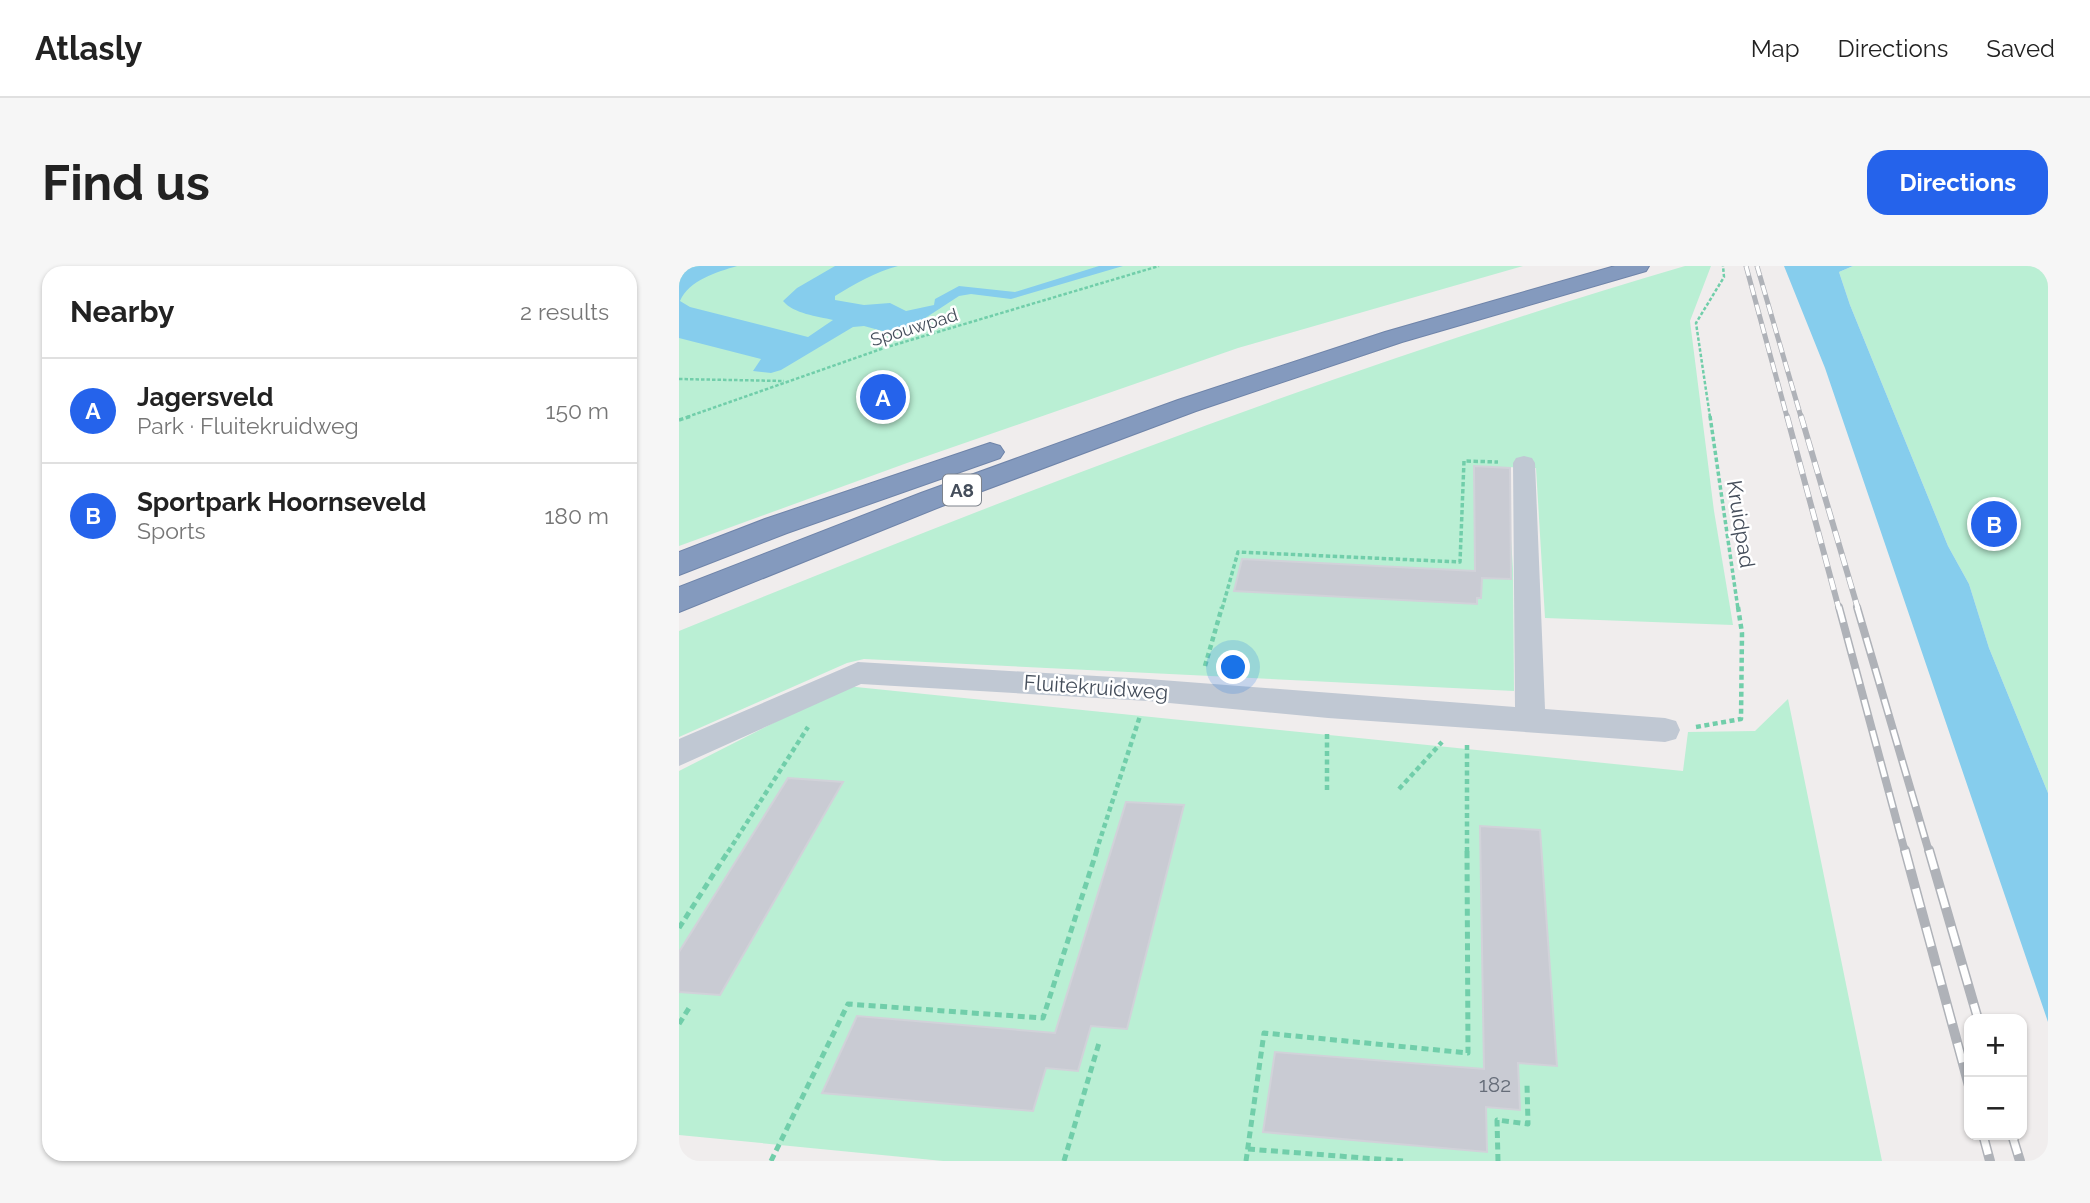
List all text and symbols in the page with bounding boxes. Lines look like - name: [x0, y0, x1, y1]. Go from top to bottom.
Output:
- text: Atlasly: [35, 29, 142, 68]
- text: Map: [1751, 34, 1800, 63]
- text: Directions: [1838, 34, 1948, 63]
- text: Saved: [1986, 34, 2055, 63]
- button: Directions: [1867, 150, 2048, 215]
- text: Find us: [42, 154, 210, 211]
- text: Nearby: [70, 294, 174, 329]
- text: 2 results: [520, 298, 609, 325]
- street label: Spouwpad: [868, 304, 960, 350]
- pin: A: [860, 371, 906, 423]
- text: Jagersveld: [137, 382, 273, 412]
- text: A: [85, 397, 101, 424]
- text: 150 m: [546, 397, 609, 424]
- text: Park · Fluitekruidweg: [137, 412, 359, 439]
- road number: A8: [943, 474, 981, 506]
- street label: Kruidpad: [1722, 478, 1760, 570]
- text: Sportpark Hoornseveld: [137, 487, 426, 517]
- pin: B: [1971, 498, 2017, 550]
- text: B: [85, 502, 101, 529]
- text: 180 m: [544, 502, 609, 529]
- text: Sports: [137, 517, 206, 544]
- your location: [1216, 650, 1250, 684]
- street label: Fluitekruidweg: [1023, 669, 1169, 705]
- map controls: [1964, 1014, 2027, 1140]
- button: +: [1964, 1014, 2027, 1077]
- house number: 182: [1479, 1072, 1511, 1097]
- button: −: [1964, 1077, 2027, 1140]

